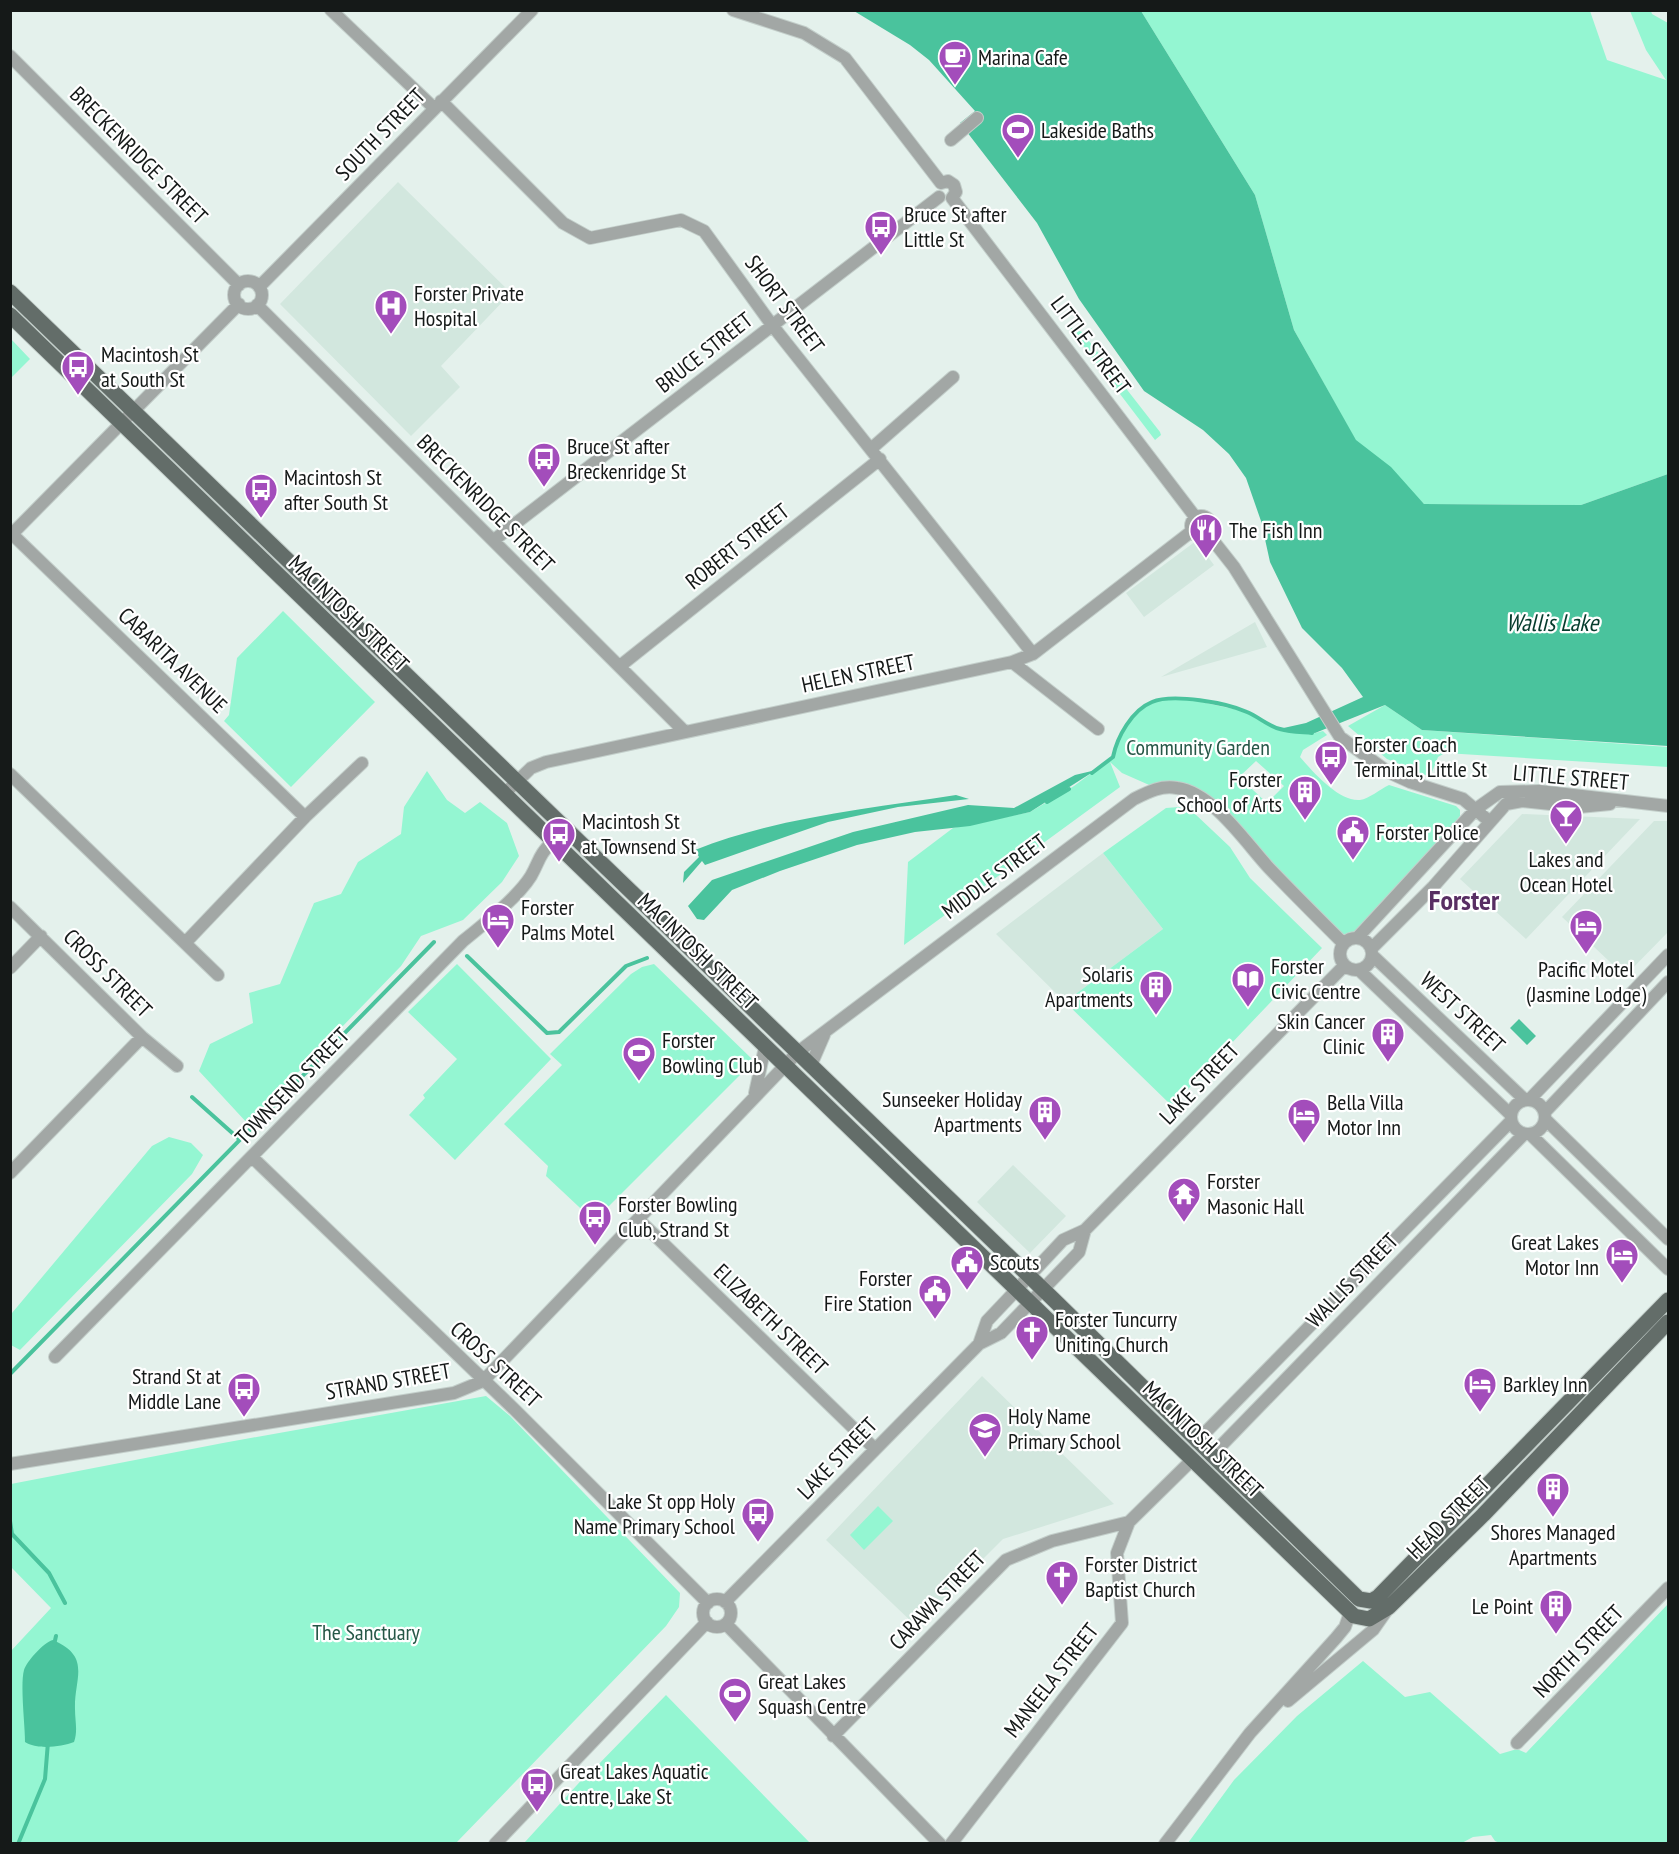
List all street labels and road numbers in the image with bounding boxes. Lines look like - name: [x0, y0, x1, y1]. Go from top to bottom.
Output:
- street label: BRECKENRIDGE STREET: [64, 80, 214, 230]
- street label: SOUTH STREET: [329, 82, 431, 186]
- street label: SHORT STREET: [739, 250, 831, 359]
- street label: LITTLE STREET: [1045, 290, 1137, 400]
- street label: BRUCE STREET: [650, 305, 758, 398]
- street label: BRECKENRIDGE STREET: [411, 428, 561, 578]
- street label: ROBERT STREET: [680, 497, 794, 595]
- street label: MACINTOSH STREET: [283, 549, 415, 678]
- street label: CABARITA AVENUE: [113, 601, 233, 719]
- street label: HELEN STREET: [799, 647, 917, 699]
- street label: LITTLE STREET: [1512, 758, 1630, 796]
- street label: MIDDLE STREET: [936, 827, 1052, 924]
- street label: MACINTOSH STREET: [632, 887, 764, 1016]
- street label: CROSS STREET: [58, 923, 158, 1023]
- street label: WEST STREET: [1415, 966, 1511, 1058]
- street label: TOWNSEND STREET: [229, 1021, 355, 1151]
- street label: LAKE STREET: [1153, 1036, 1245, 1130]
- street label: WALLIS STREET: [1300, 1227, 1404, 1333]
- street label: ELIZABETH STREET: [708, 1258, 834, 1381]
- street label: CROSS STREET: [445, 1315, 547, 1413]
- street label: STRAND STREET: [323, 1356, 453, 1406]
- street label: MACINTOSH STREET: [1137, 1375, 1269, 1504]
- street label: LAKE STREET: [791, 1411, 883, 1505]
- street label: HEAD STREET: [1400, 1469, 1496, 1565]
- street label: CARAWA STREET: [883, 1545, 991, 1655]
- street label: NORTH STREET: [1527, 1599, 1629, 1703]
- street label: MANEELA STREET: [998, 1617, 1104, 1743]

